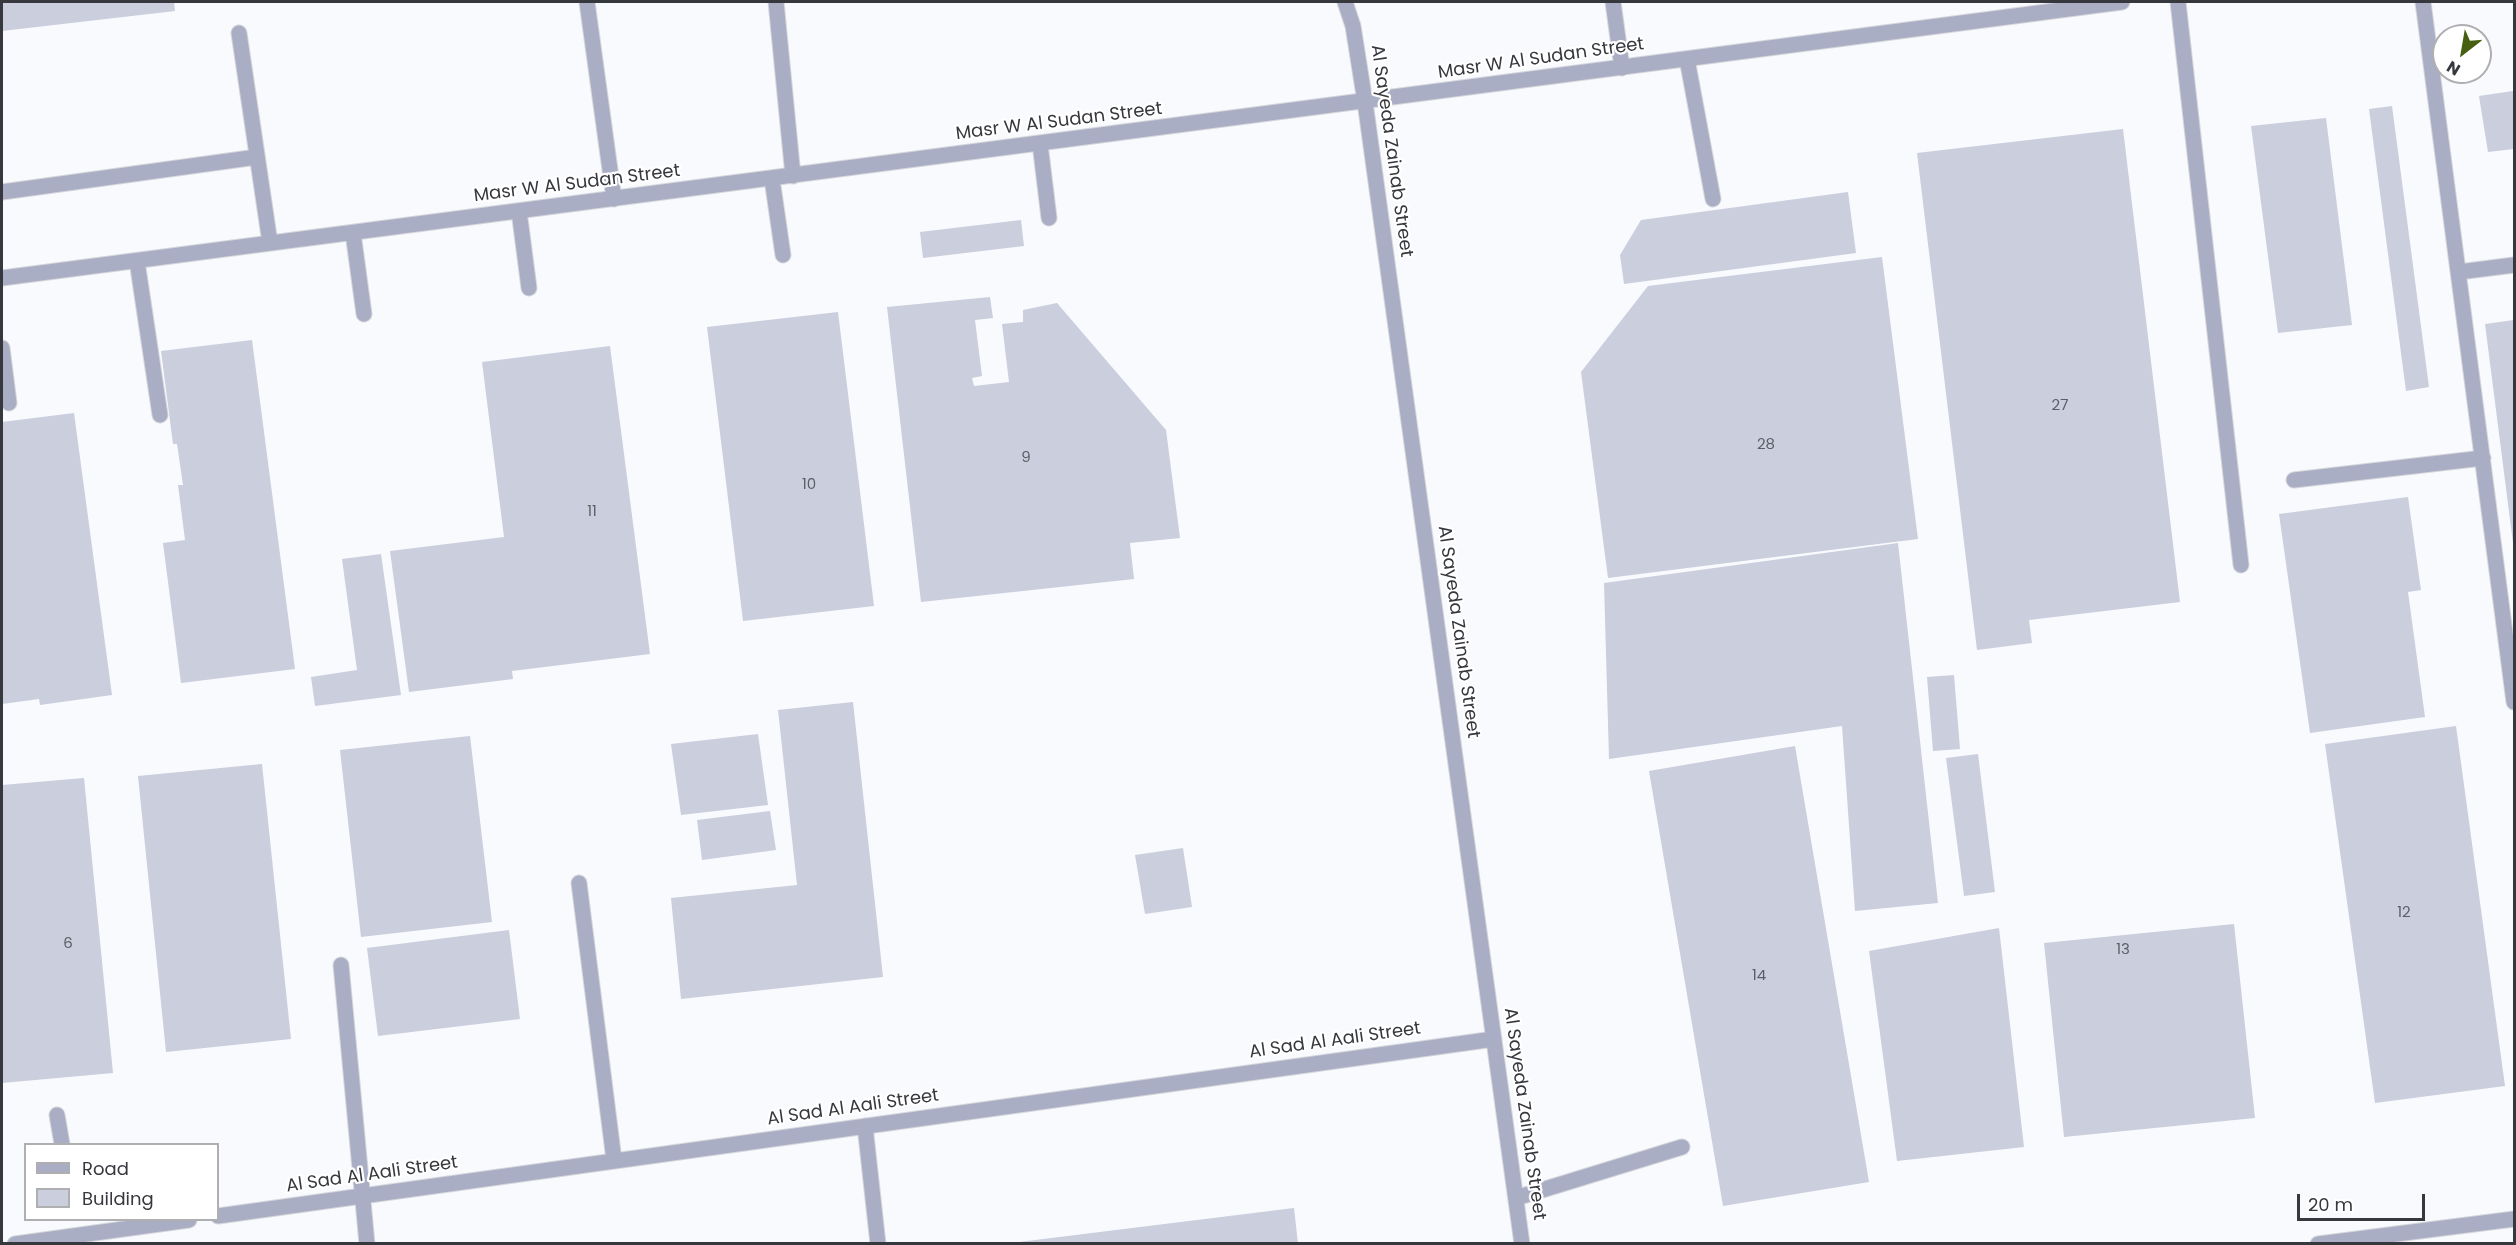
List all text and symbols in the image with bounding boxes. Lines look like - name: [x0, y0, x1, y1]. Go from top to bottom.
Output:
- north arrow: [2432, 24, 2492, 84]
- street label: Masr W Al Sudan Street: [1437, 34, 1645, 84]
- street label: Al Sayeda Zainab Street: [1365, 43, 1417, 259]
- text: N: [2442, 55, 2465, 81]
- street label: Masr W Al Sudan Street: [955, 99, 1163, 145]
- street label: Masr W Al Sudan Street: [473, 161, 681, 207]
- house number: 27: [2052, 397, 2068, 415]
- house number: 28: [1757, 436, 1775, 454]
- house number: 9: [1021, 449, 1031, 467]
- house number: 10: [802, 476, 816, 494]
- house number: 11: [587, 503, 597, 521]
- street label: Al Sayeda Zainab Street: [1432, 524, 1484, 740]
- house number: 12: [2397, 904, 2411, 922]
- house number: 6: [63, 935, 73, 953]
- house number: 13: [2116, 941, 2130, 959]
- house number: 14: [1752, 967, 1766, 985]
- street label: Al Sayeda Zainab Street: [1498, 1006, 1550, 1222]
- street label: Al Sad Al Aali Street: [1248, 1018, 1422, 1064]
- street label: Al Sad Al Aali Street: [766, 1085, 940, 1131]
- legend: [24, 1143, 219, 1221]
- street label: Al Sad Al Aali Street: [285, 1152, 459, 1198]
- text: Road: [82, 1156, 129, 1181]
- scale bar: [2300, 1182, 2428, 1220]
- text: Building: [82, 1186, 154, 1211]
- text: 20 m: [2308, 1192, 2353, 1217]

